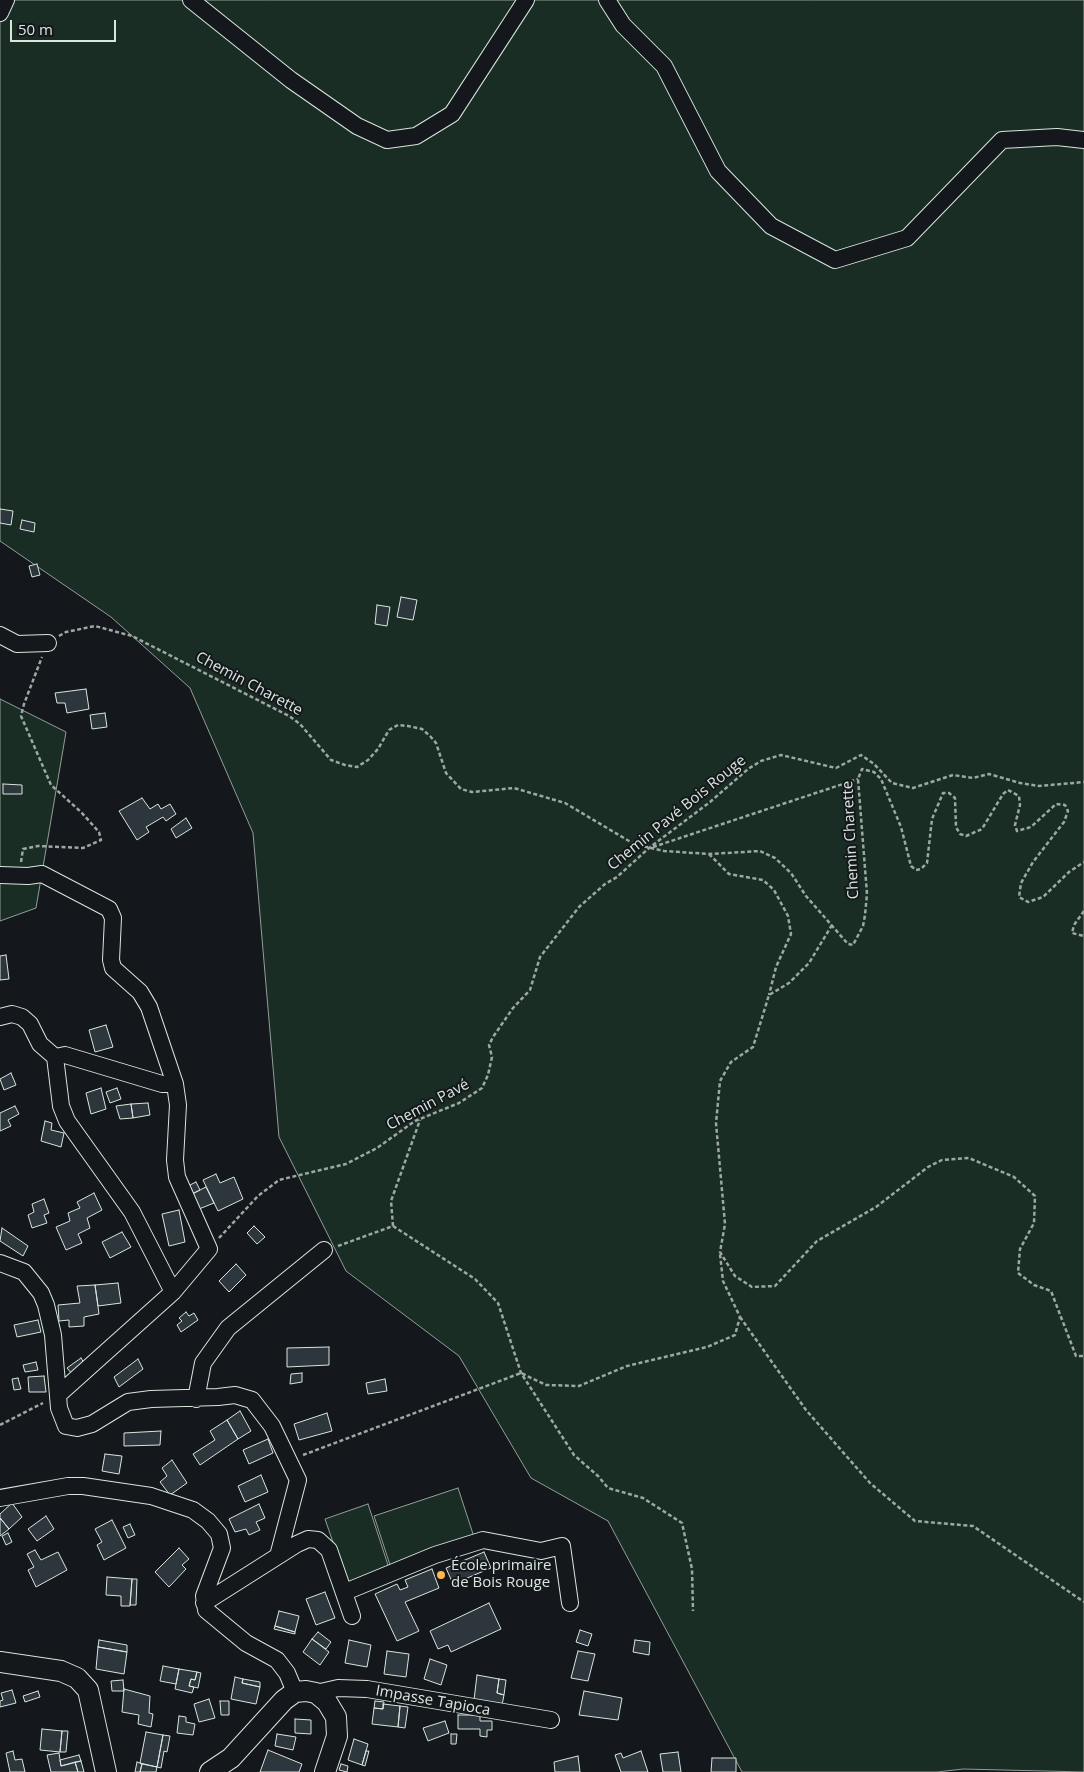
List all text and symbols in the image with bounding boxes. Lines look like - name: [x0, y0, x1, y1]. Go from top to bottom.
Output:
- scale bar: [12, 10, 119, 42]
- text: 50 m: [18, 19, 53, 39]
- street label: Chemin Charette: [192, 648, 306, 720]
- street label: Chemin Pavé Bois Rouge: [604, 752, 750, 874]
- street label: Chemin Charette: [839, 780, 863, 900]
- street label: Chemin Pavé: [384, 1076, 472, 1134]
- place label: École primaire de Bois Rouge: [451, 1557, 551, 1592]
- marker: École primaire de Bois Rouge: [435, 1569, 447, 1581]
- street label: Impasse Tapioca: [374, 1682, 492, 1720]

